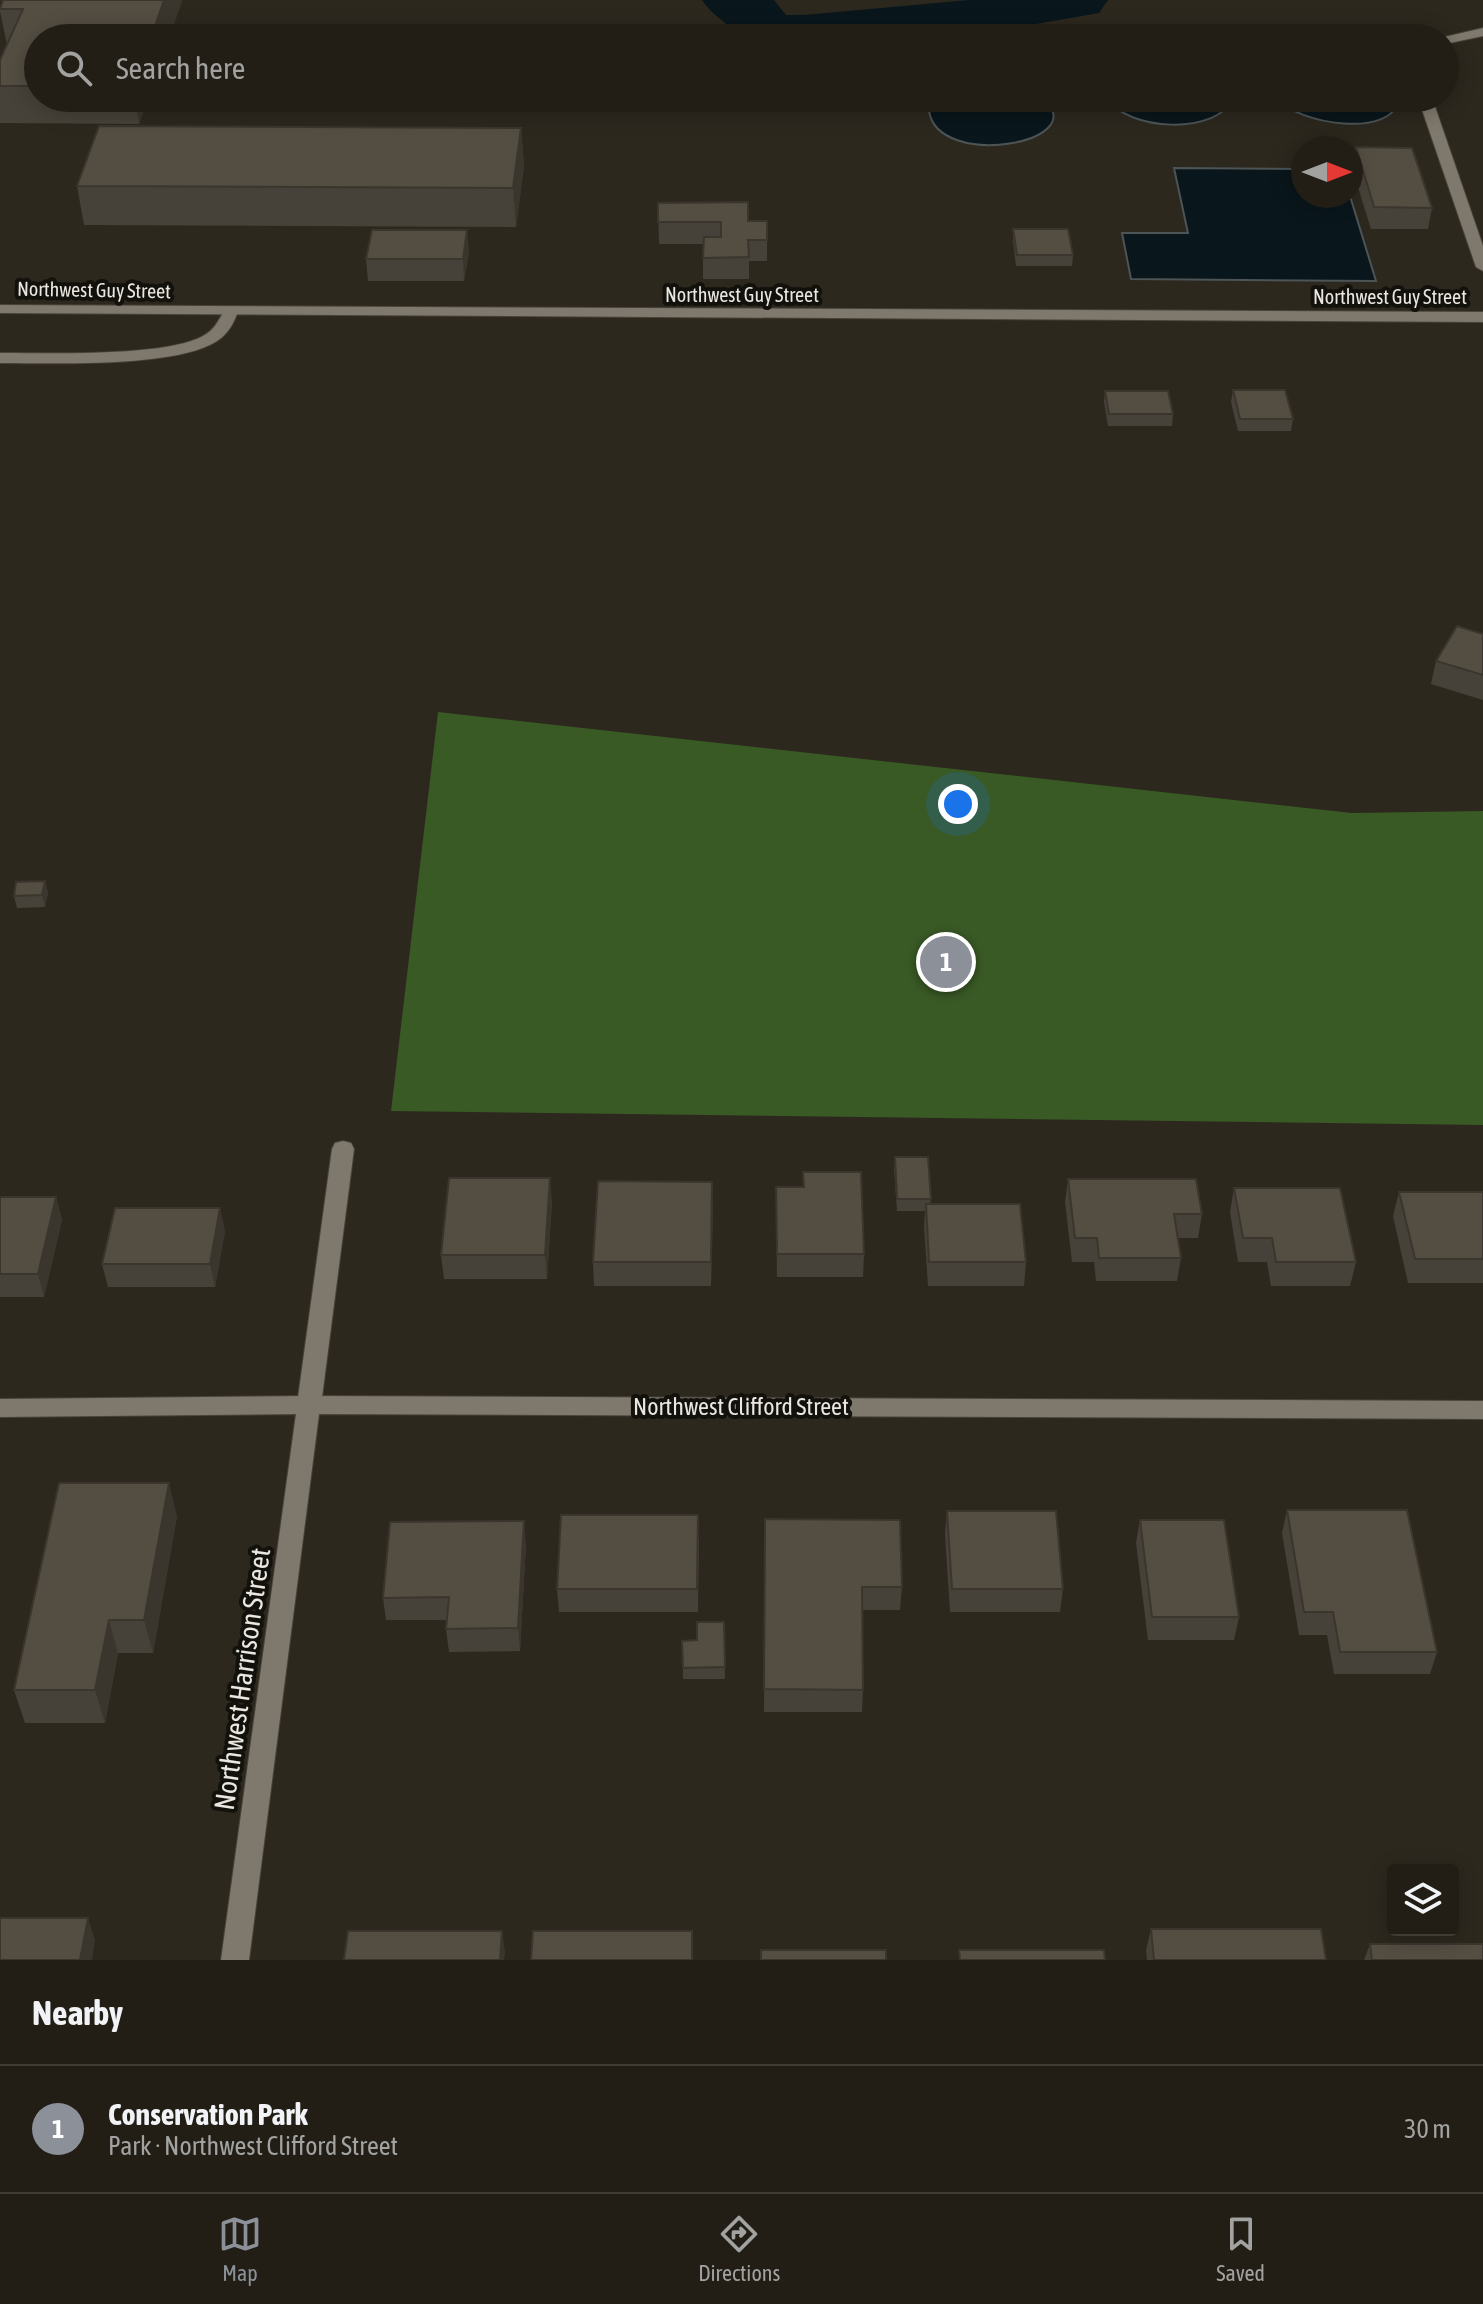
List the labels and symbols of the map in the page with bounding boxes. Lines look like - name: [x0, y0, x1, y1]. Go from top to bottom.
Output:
- north arrow: [1291, 136, 1363, 208]
- street label: Northwest Guy Street: [17, 277, 171, 302]
- street label: Northwest Guy Street: [665, 283, 819, 306]
- street label: Northwest Guy Street: [1313, 285, 1467, 308]
- your location: [938, 784, 978, 824]
- pin: 1: [920, 932, 972, 992]
- street label: Northwest Clifford Street: [633, 1393, 849, 1420]
- street label: Northwest Harrison Street: [208, 1546, 276, 1812]

